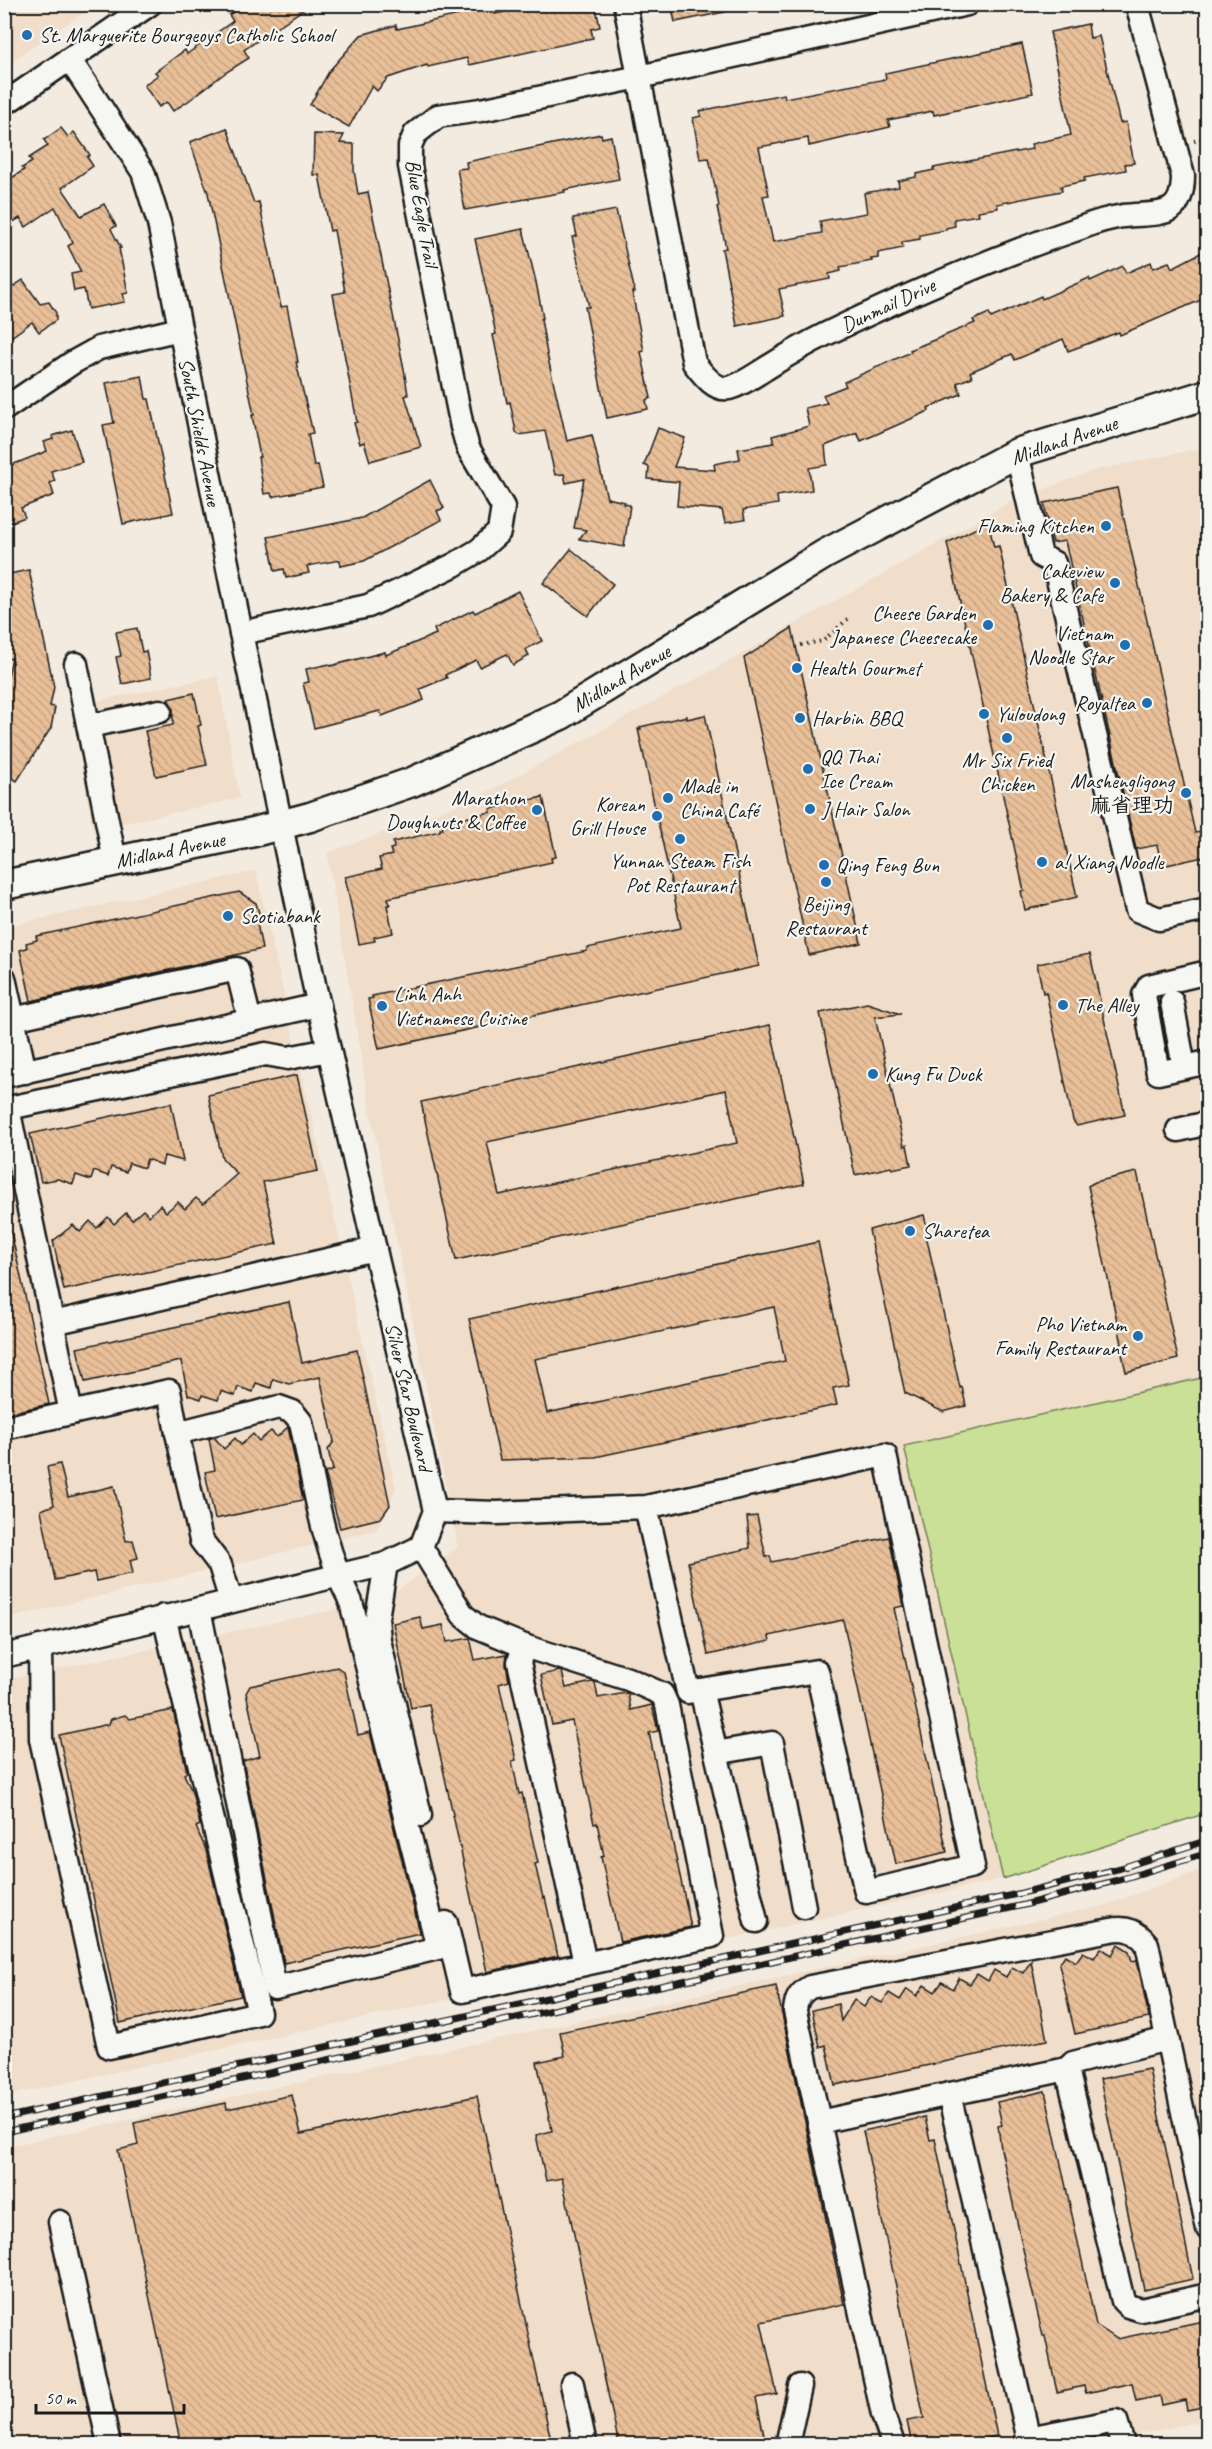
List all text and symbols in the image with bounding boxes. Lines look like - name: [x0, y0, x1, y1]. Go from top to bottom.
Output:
- place label: St. Marguerite Bourgeoys Catholic School: [39, 22, 337, 48]
- marker: St. Marguerite Bourgeoys Catholic School: [20, 28, 34, 42]
- street label: Blue Eagle Trail: [400, 157, 445, 272]
- street label: Dunmail Drive: [837, 271, 940, 338]
- street label: South Shields Avenue: [173, 356, 227, 509]
- street label: Midland Avenue: [1007, 409, 1122, 470]
- place label: Flaming Kitchen: [977, 513, 1095, 539]
- marker: Flaming Kitchen: [1099, 519, 1113, 533]
- place label: Cakeview Bakery & Cafe: [1000, 558, 1105, 608]
- marker: Cakeview Bakery & Cafe: [1108, 576, 1122, 590]
- place label: Cheese Garden Japanese Cheesecake: [830, 600, 977, 650]
- marker: Cheese Garden Japanese Cheesecake: [981, 618, 995, 632]
- place label: Vietnam Noodle Star: [1028, 620, 1115, 670]
- street label: Midland Avenue: [567, 638, 676, 718]
- marker: Vietnam Noodle Star: [1118, 638, 1132, 652]
- place label: Health Gourmet: [809, 655, 924, 681]
- marker: Health Gourmet: [790, 661, 804, 675]
- place label: Royaltea: [1075, 690, 1137, 716]
- marker: Royaltea: [1140, 696, 1154, 710]
- place label: Yuloudong: [996, 701, 1066, 727]
- place label: Harbin BBQ: [812, 705, 904, 731]
- marker: Yuloudong: [977, 707, 991, 721]
- marker: Harbin BBQ: [793, 711, 807, 725]
- marker: Mr Six Fried Chicken: [1000, 731, 1014, 745]
- place label: QQ Thai Ice Cream: [820, 744, 893, 794]
- place label: Mr Six Fried Chicken: [962, 747, 1056, 797]
- marker: QQ Thai Ice Cream: [801, 762, 815, 776]
- place label: Mashengligong 麻省理功: [1070, 768, 1176, 818]
- place label: Made in China Café: [680, 773, 761, 823]
- place label: Marathon Doughnuts & Coffee: [386, 785, 526, 835]
- marker: Mashengligong 麻省理功: [1179, 786, 1193, 800]
- place label: Korean Grill House: [570, 791, 647, 841]
- marker: Made in China Café: [661, 791, 675, 805]
- place label: J Hair Salon: [821, 796, 911, 822]
- marker: J Hair Salon: [803, 802, 817, 816]
- marker: Marathon Doughnuts & Coffee: [530, 803, 544, 817]
- marker: Korean Grill House: [650, 809, 664, 823]
- street label: Midland Avenue: [113, 826, 228, 874]
- marker: Yunnan Steam Fish Pot Restaurant: [673, 832, 687, 846]
- place label: Yunnan Steam Fish Pot Restaurant: [609, 848, 752, 898]
- place label: a! Xiang Noodle: [1054, 849, 1165, 875]
- place label: Qing Feng Bun: [836, 852, 940, 878]
- marker: a! Xiang Noodle: [1035, 855, 1049, 869]
- marker: Qing Feng Bun: [817, 858, 831, 872]
- marker: Beijing Restaurant: [819, 875, 833, 889]
- place label: Beijing Restaurant: [785, 891, 869, 941]
- place label: Scotiabank: [240, 903, 321, 929]
- marker: Scotiabank: [221, 909, 235, 923]
- place label: Linh Anh Vietnamese Cuisine: [394, 981, 528, 1031]
- place label: The Alley: [1075, 992, 1140, 1018]
- marker: The Alley: [1056, 998, 1070, 1012]
- marker: Linh Anh Vietnamese Cuisine: [375, 999, 389, 1013]
- place label: Kung Fu Duck: [885, 1061, 983, 1087]
- marker: Kung Fu Duck: [866, 1067, 880, 1081]
- place label: Sharetea: [922, 1218, 991, 1244]
- marker: Sharetea: [903, 1224, 917, 1238]
- place label: Pho Vietnam Family Restaurant: [995, 1311, 1128, 1361]
- street label: Silver Star Boulevard: [379, 1320, 439, 1476]
- marker: Pho Vietnam Family Restaurant: [1131, 1329, 1145, 1343]
- scale bar: [36, 2377, 184, 2415]
- text: 50 m: [45, 2387, 78, 2409]

